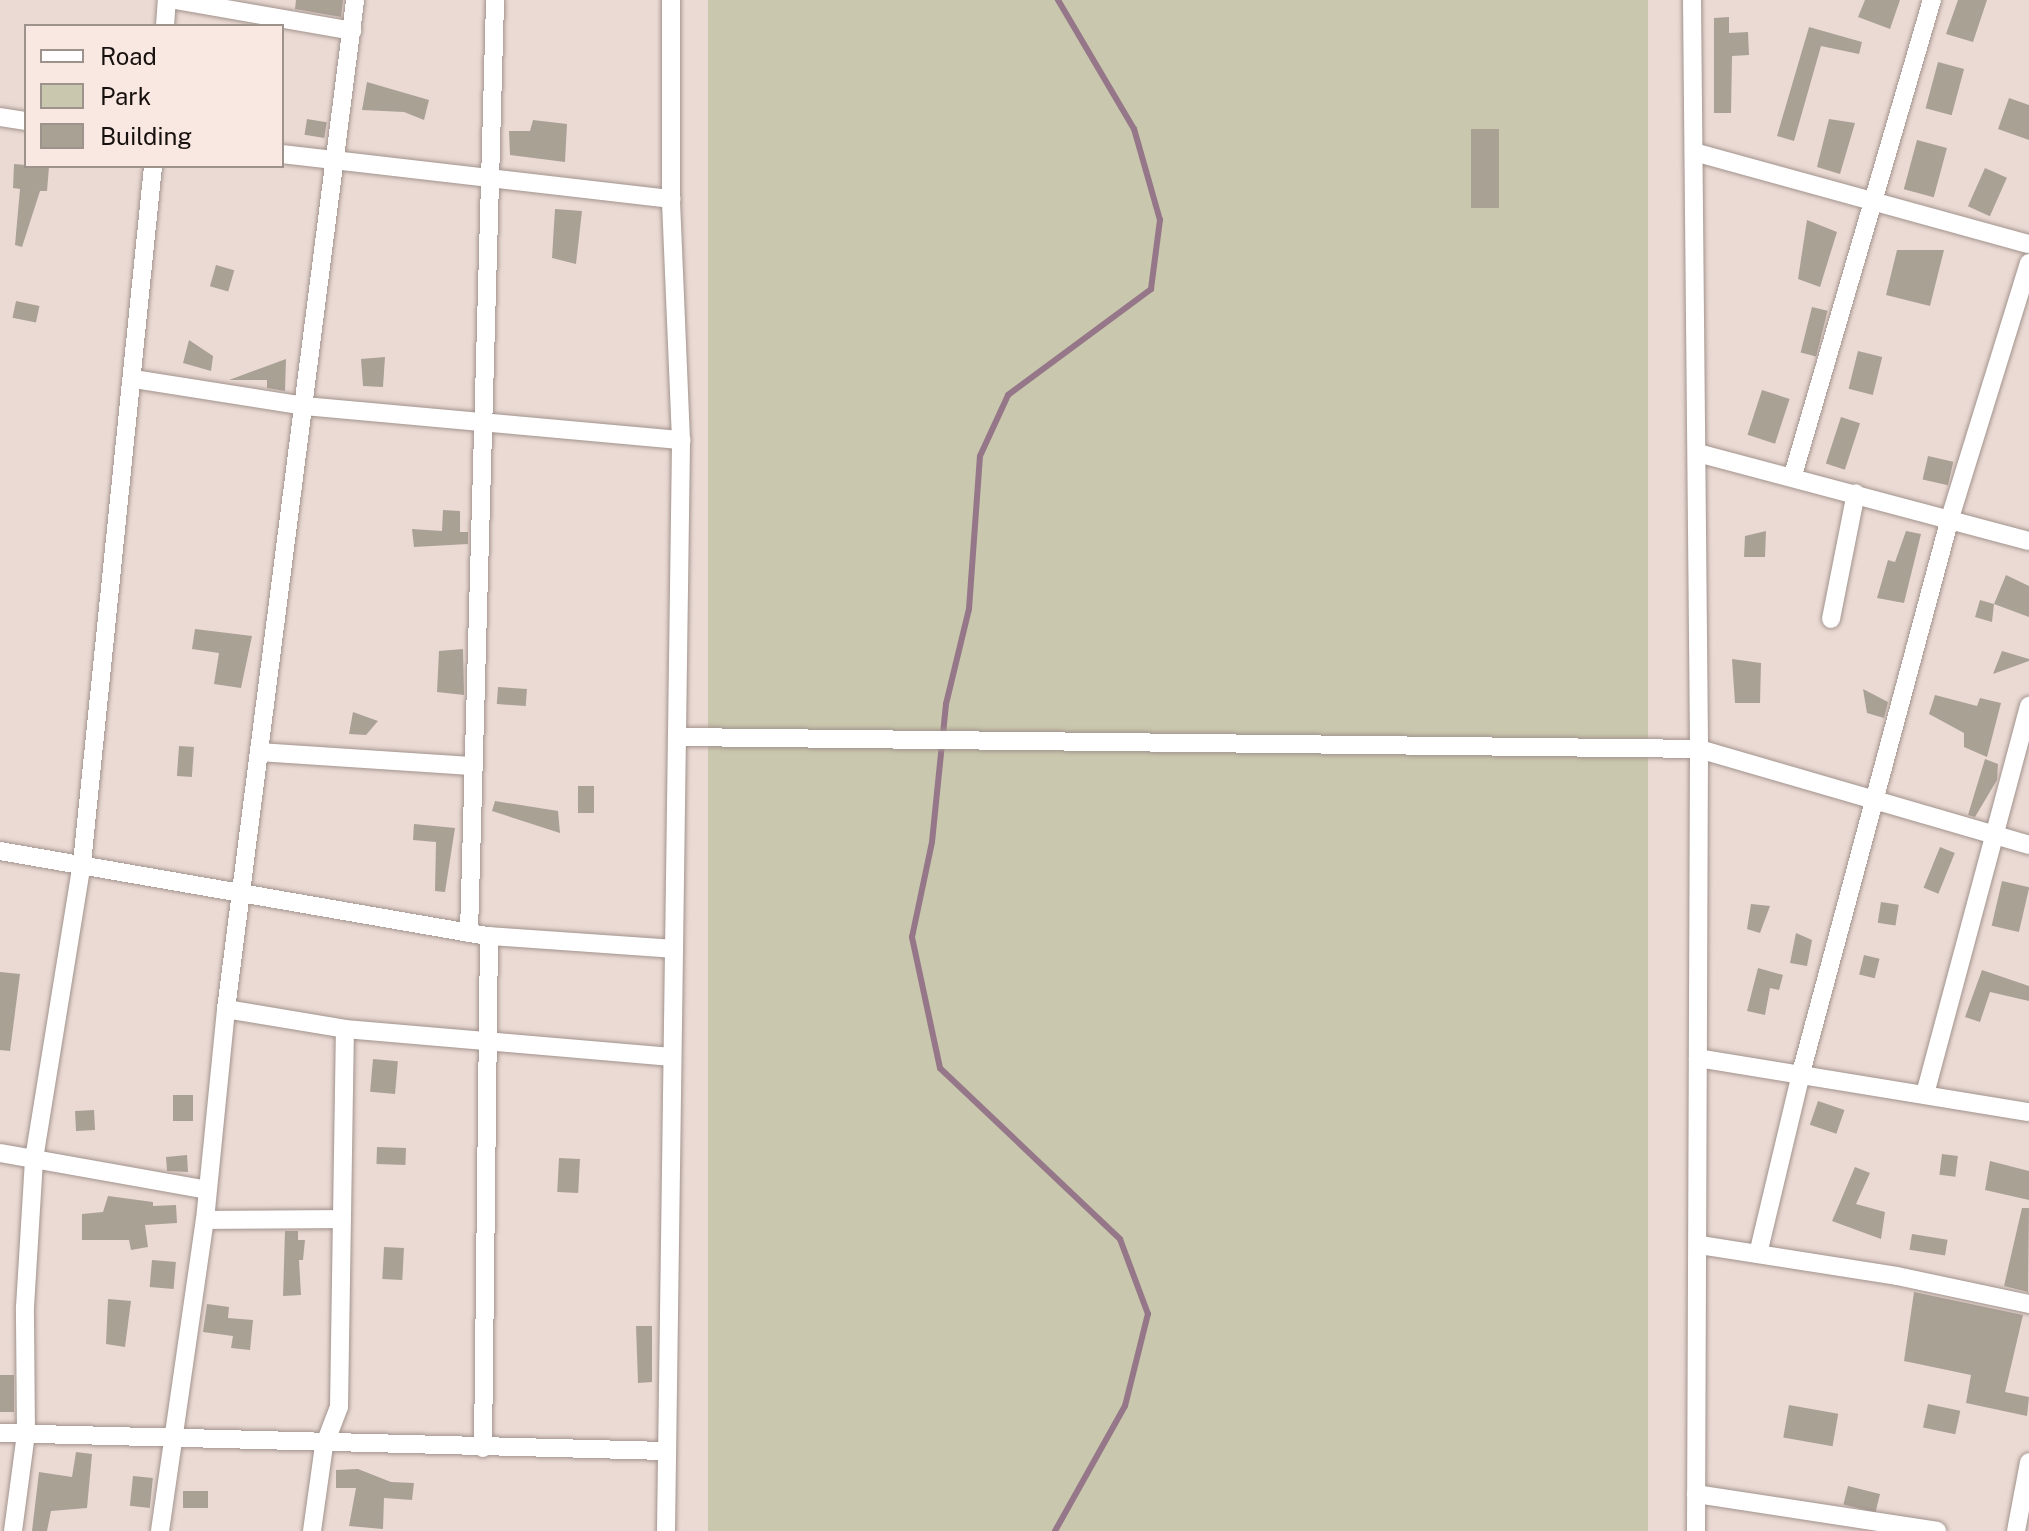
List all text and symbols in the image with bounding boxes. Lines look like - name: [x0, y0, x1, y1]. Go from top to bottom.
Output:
- legend: [24, 24, 284, 168]
- text: Road: [100, 42, 157, 70]
- text: Park: [100, 82, 151, 110]
- text: Building: [100, 122, 192, 150]

